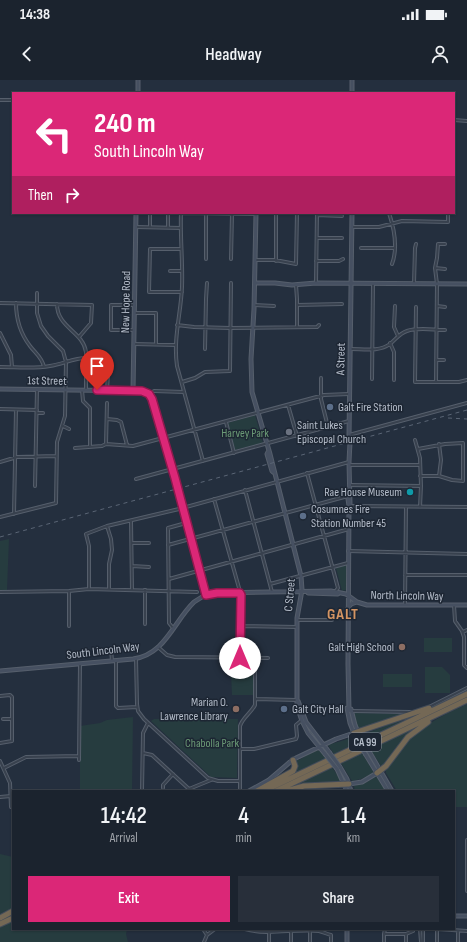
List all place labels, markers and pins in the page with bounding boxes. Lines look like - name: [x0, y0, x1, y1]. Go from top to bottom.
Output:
- pin: [80, 349, 114, 390]
- place label: Galt Fire Station: [338, 400, 403, 415]
- marker: Galt Fire Station: [325, 402, 335, 412]
- place label: Saint Lukes Episcopal Church: [297, 418, 366, 447]
- marker: Saint Lukes Episcopal Church: [284, 427, 294, 437]
- place label: Rae House Museum: [324, 485, 402, 500]
- marker: Rae House Museum: [405, 487, 415, 497]
- place label: Cosumnes Fire Station Number 45: [311, 502, 386, 531]
- marker: Cosumnes Fire Station Number 45: [298, 511, 308, 521]
- place label: Galt High School: [328, 640, 394, 655]
- marker: Galt High School: [397, 642, 407, 652]
- place label: Marian O. Lawrence Library: [160, 695, 228, 724]
- place label: Galt City Hall: [292, 702, 344, 717]
- marker: Marian O. Lawrence Library: [231, 704, 241, 714]
- marker: Galt City Hall: [279, 704, 289, 714]

